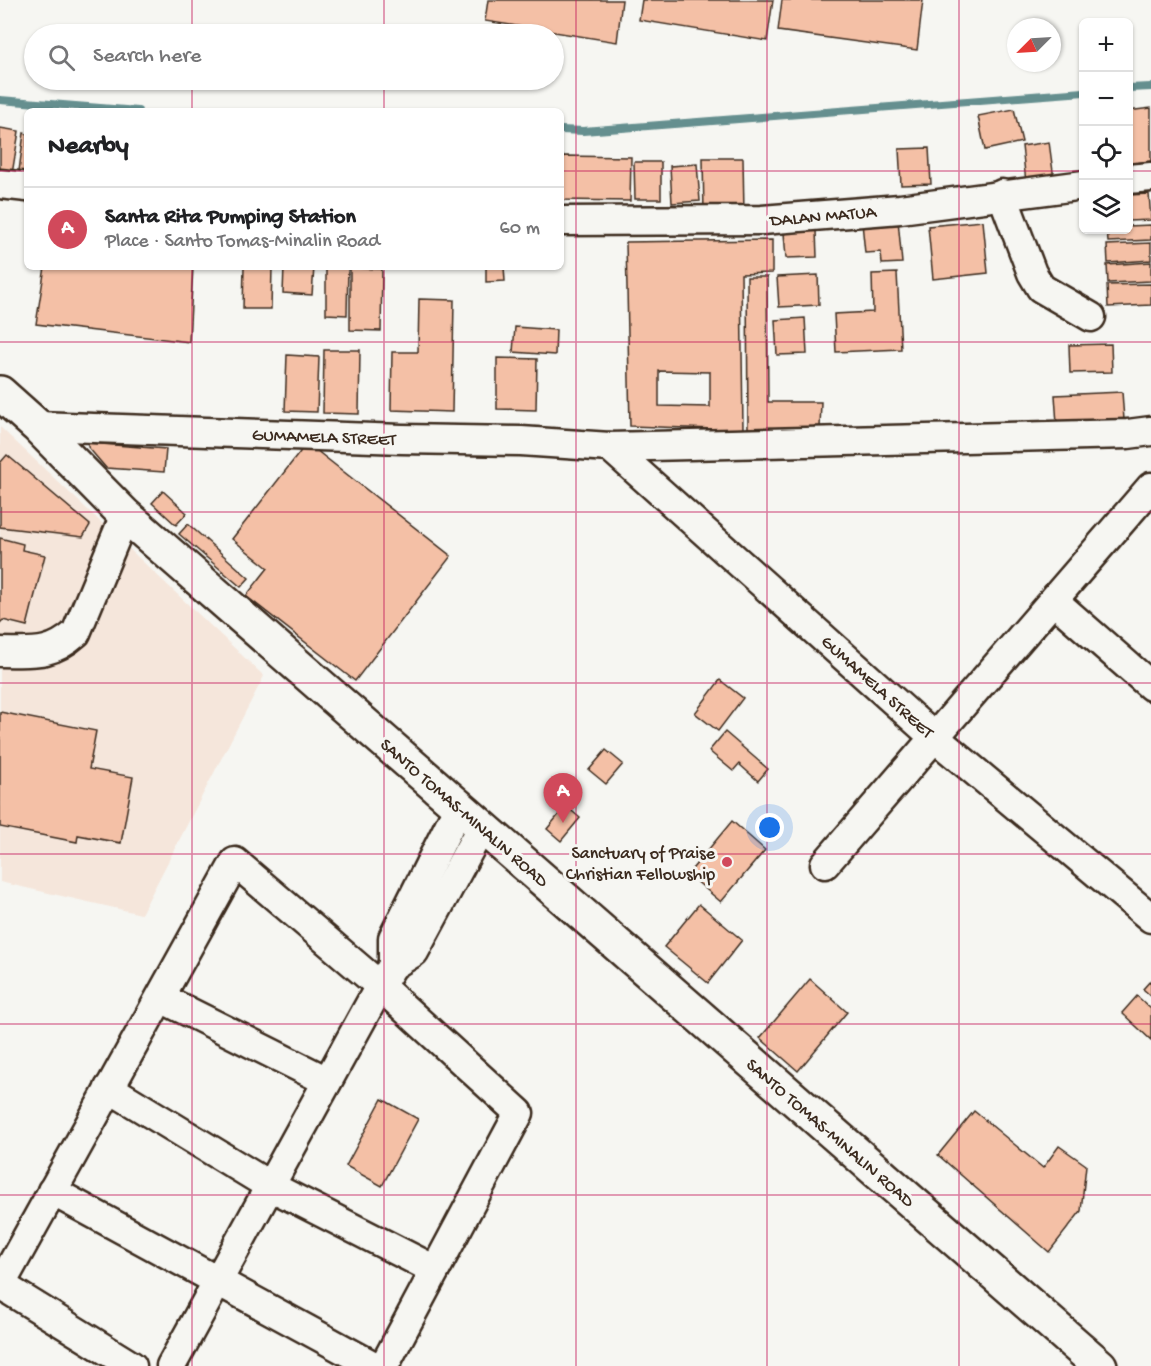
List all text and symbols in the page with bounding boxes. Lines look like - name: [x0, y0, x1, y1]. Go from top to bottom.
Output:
- north arrow: [1007, 18, 1061, 72]
- map controls: [1079, 18, 1133, 234]
- button: +: [1079, 18, 1133, 72]
- search box: [24, 24, 564, 90]
- icon: search: [45, 41, 78, 74]
- text: Search here: [93, 44, 201, 70]
- button: −: [1079, 72, 1133, 126]
- button: locate: [1079, 126, 1133, 180]
- text: Nearby: [48, 132, 129, 163]
- button: layers: [1079, 180, 1133, 234]
- street label: DALAN MATUA: [768, 202, 879, 233]
- text: Santa Rita Pumping Station: [105, 205, 356, 231]
- text: A: [62, 218, 73, 241]
- text: 60 m: [500, 218, 540, 241]
- text: Place · Santo Tomas-Minalin Road: [105, 231, 380, 254]
- street label: GUMAMELA STREET: [252, 425, 397, 452]
- street label: GUMAMELA STREET: [816, 632, 938, 745]
- street label: SANTO TOMAS-MINALIN ROAD: [375, 735, 552, 893]
- pin: A: [544, 774, 582, 823]
- your location: [755, 813, 784, 842]
- place label: Sanctuary of Praise Christian Fellowship: [566, 844, 716, 886]
- marker: Sanctuary of Praise Christian Fellowship: [720, 855, 734, 869]
- street label: SANTO TOMAS-MINALIN ROAD: [741, 1055, 918, 1213]

